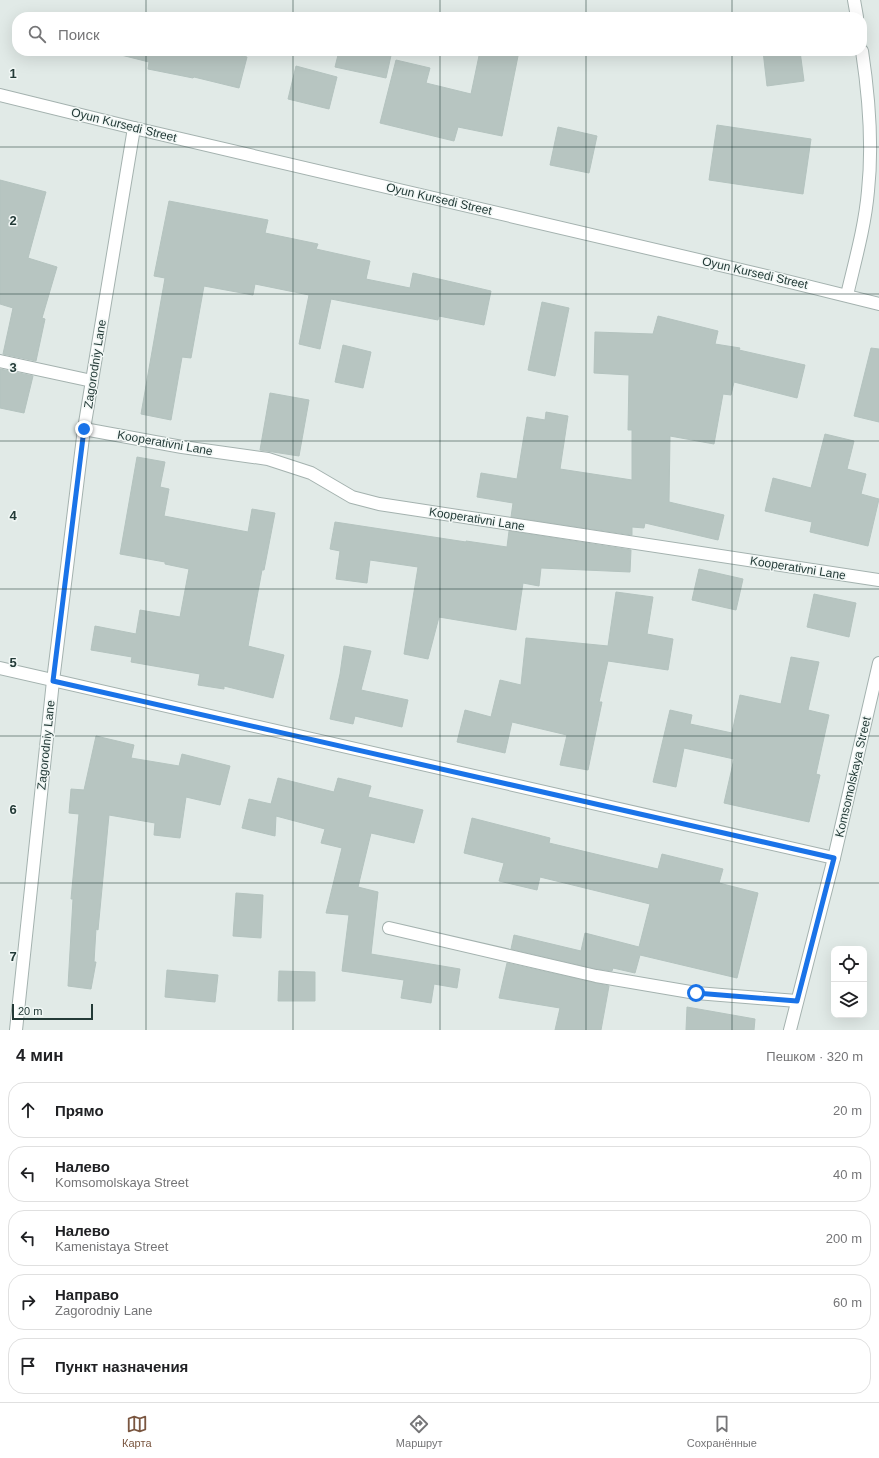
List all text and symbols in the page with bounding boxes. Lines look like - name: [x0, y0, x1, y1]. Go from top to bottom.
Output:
- search box: [12, 12, 867, 56]
- icon: search: [26, 23, 48, 45]
- text: Поиск: [58, 26, 100, 43]
- text: 1: [9, 66, 17, 81]
- street label: Oyun Kursedi Street: [70, 105, 179, 145]
- street label: Oyun Kursedi Street: [385, 180, 494, 218]
- text: 2: [9, 213, 17, 228]
- street label: Oyun Kursedi Street: [701, 254, 810, 292]
- street label: Zagorodniy Lane: [81, 318, 109, 410]
- text: 3: [9, 360, 17, 375]
- route end: [75, 420, 93, 438]
- street label: Kooperativni Lane: [116, 428, 214, 458]
- street label: Kooperativni Lane: [428, 505, 526, 534]
- text: 4: [9, 508, 17, 523]
- street label: Kooperativni Lane: [749, 554, 847, 583]
- text: 5: [9, 655, 17, 670]
- street label: Zagorodniy Lane: [34, 699, 58, 791]
- street label: Komsomolskaya Street: [832, 715, 874, 839]
- text: 6: [9, 802, 17, 817]
- map controls: [831, 946, 867, 1018]
- button: locate: [831, 946, 867, 982]
- text: 7: [9, 949, 17, 964]
- button: layers: [831, 982, 867, 1018]
- route start: [687, 984, 705, 1002]
- scale bar: [12, 1002, 93, 1021]
- text: 20 m: [18, 1005, 42, 1017]
- text: 4 мин: [16, 1046, 63, 1065]
- text: Пешком · 320 m: [766, 1049, 863, 1064]
- icon: ahead: [17, 1099, 39, 1121]
- text: Прямо: [55, 1102, 104, 1119]
- text: 20 m: [833, 1103, 862, 1118]
- text: Налево: [55, 1158, 110, 1175]
- icon: left: [17, 1163, 39, 1185]
- text: 40 m: [833, 1167, 862, 1182]
- text: Komsomolskaya Street: [55, 1175, 189, 1190]
- text: Налево: [55, 1222, 110, 1239]
- icon: left: [17, 1227, 39, 1249]
- text: 200 m: [826, 1231, 862, 1246]
- text: Kamenistaya Street: [55, 1239, 168, 1254]
- text: Направо: [55, 1286, 119, 1303]
- icon: right: [17, 1291, 39, 1313]
- text: 60 m: [833, 1295, 862, 1310]
- text: Zagorodniy Lane: [55, 1303, 153, 1318]
- icon: arrive: [17, 1355, 39, 1377]
- text: Пункт назначения: [55, 1358, 188, 1375]
- tab: Карта: [122, 1413, 152, 1449]
- tab: Маршрут: [396, 1413, 443, 1449]
- tab: Сохранённые: [687, 1413, 757, 1449]

